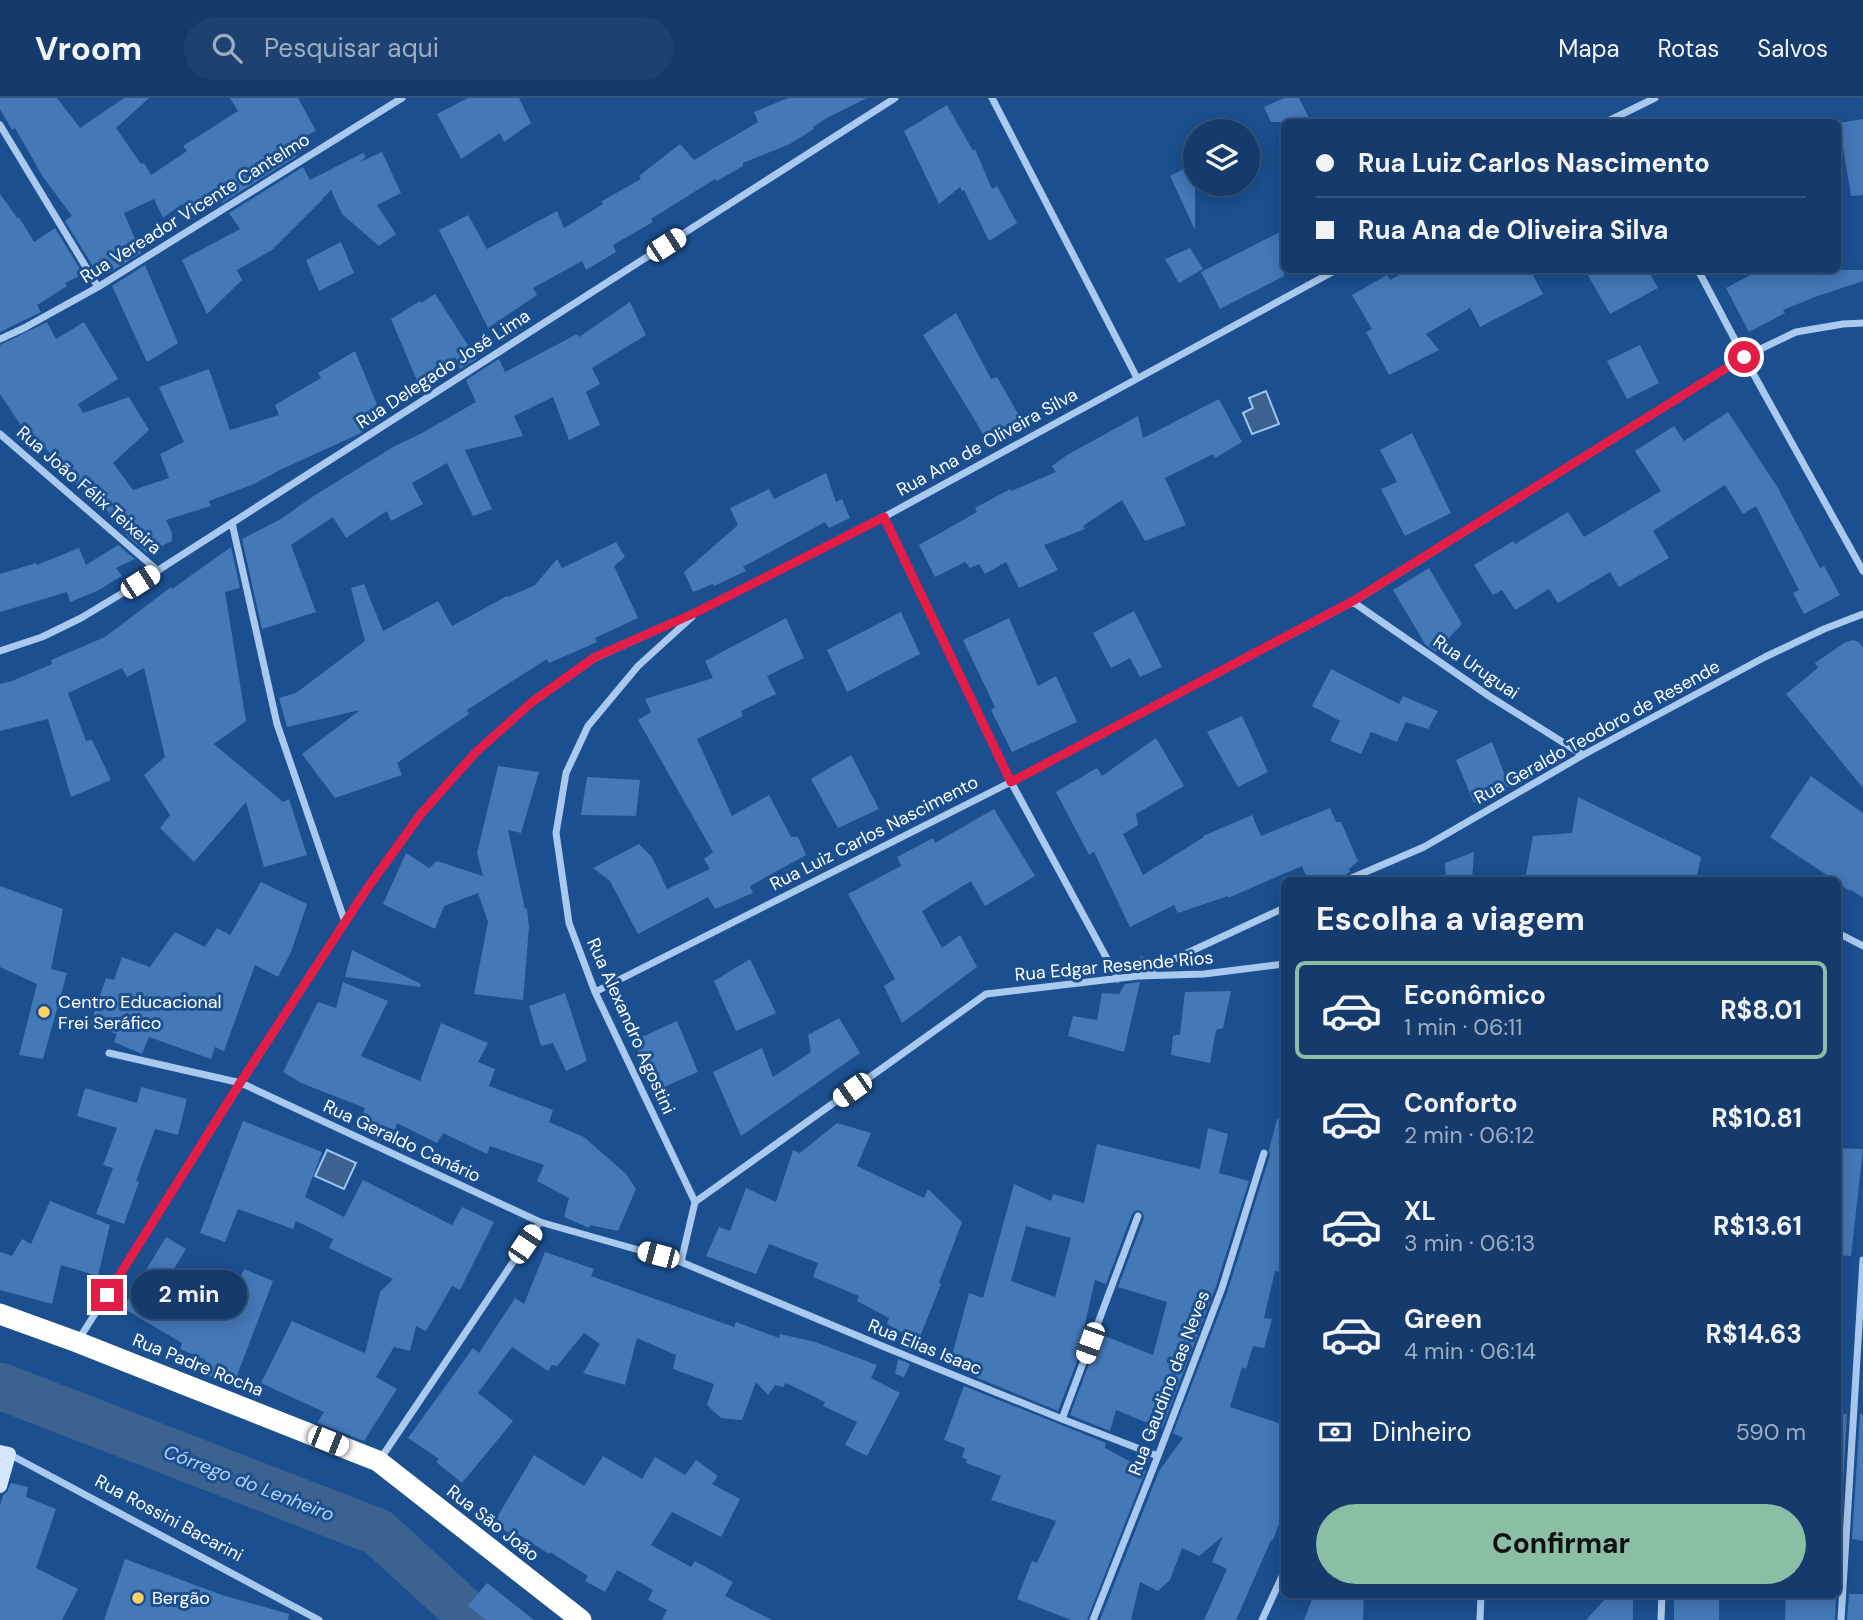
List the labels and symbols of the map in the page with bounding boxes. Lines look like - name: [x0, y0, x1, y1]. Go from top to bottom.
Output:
- street label: Rua Vereador Vicente Cantelmo: [76, 127, 314, 289]
- car: [643, 225, 690, 265]
- street label: Rua Delegado José Lima: [352, 304, 534, 434]
- route start: [1728, 341, 1760, 373]
- street label: Rua Ana de Oliveira Silva: [892, 382, 1082, 502]
- street label: Rua João Félix Teixeira: [11, 420, 167, 560]
- car: [117, 562, 164, 602]
- street label: Rua Uruguai: [1428, 629, 1524, 705]
- street label: Rua Geraldo Teodoro de Resende: [1470, 654, 1724, 810]
- street label: Rua Luiz Carlos Nascimento: [766, 770, 982, 896]
- street label: Rua Alexandro Agostini: [581, 934, 681, 1118]
- street label: Rua Edgar Resende Rios: [1014, 945, 1214, 987]
- place label: Centro Educacional Frei Seráfico: [58, 990, 222, 1035]
- marker: Centro Educacional Frei Seráfico: [36, 1004, 52, 1020]
- car: [829, 1069, 876, 1111]
- street label: Rua Geraldo Canário: [319, 1094, 485, 1188]
- car: [505, 1221, 546, 1267]
- car: [635, 1239, 682, 1271]
- callout: 2 min: [132, 1270, 247, 1320]
- route end: [91, 1279, 123, 1311]
- street label: Rua Gaudino das Neves: [1123, 1287, 1215, 1479]
- street label: Rua Elias Isaac: [864, 1313, 986, 1381]
- car: [1073, 1320, 1108, 1366]
- street label: Rua Padre Rocha: [129, 1328, 267, 1402]
- car: [305, 1423, 352, 1459]
- water label: Córrego do Lenheiro: [160, 1439, 338, 1527]
- street label: Rua Rossini Bacarini: [91, 1469, 247, 1567]
- street label: Rua São João: [442, 1479, 544, 1567]
- place label: Bergão: [152, 1586, 210, 1610]
- marker: Bergão: [130, 1590, 146, 1606]

